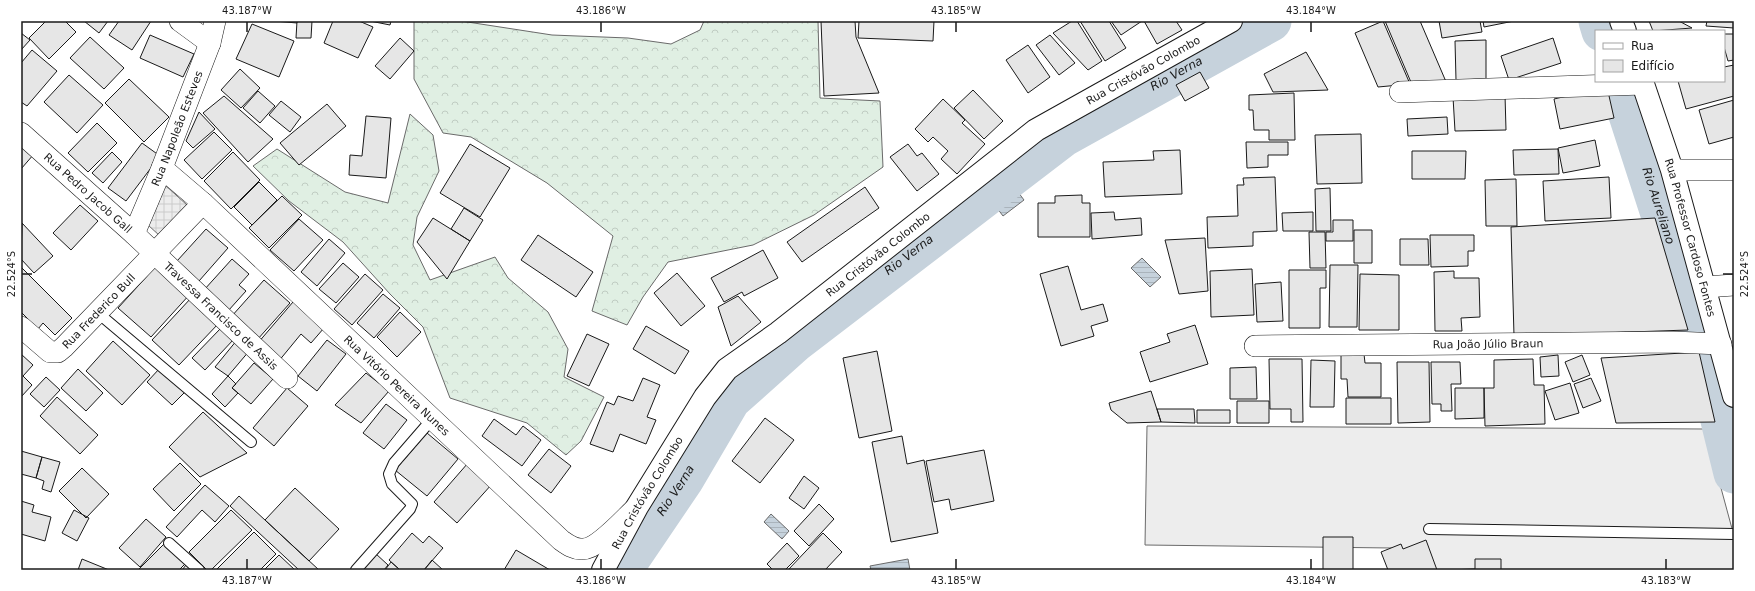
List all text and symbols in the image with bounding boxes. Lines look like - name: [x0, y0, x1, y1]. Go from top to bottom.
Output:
- text: 43.187°W: [222, 5, 272, 16]
- text: 43.186°W: [576, 5, 626, 16]
- text: 43.185°W: [931, 5, 981, 16]
- text: 43.184°W: [1286, 5, 1336, 16]
- legend: [1595, 30, 1725, 82]
- street label: Rua Cristóvão Colombo: [1084, 33, 1203, 107]
- text: Rua: [1631, 39, 1654, 53]
- water label: Rio Verna: [1148, 53, 1205, 94]
- text: Edifício: [1631, 59, 1674, 73]
- street label: Rua Napoleão Esteves: [149, 69, 205, 188]
- street label: Rua Pedro Jacob Gall: [41, 150, 135, 236]
- street label: Rua Professor Cardoso Fontes: [1662, 157, 1719, 319]
- water label: Rio Aureliano: [1639, 165, 1677, 246]
- street label: Rua Cristóvão Colombo: [823, 209, 933, 299]
- water label: Rio Verna: [882, 232, 936, 278]
- text: 22.524°S: [6, 251, 17, 297]
- text: 22.524°S: [1739, 251, 1750, 297]
- street label: Travessa Francisco de Assis: [161, 259, 281, 373]
- street label: Rua Frederico Bull: [59, 271, 138, 351]
- street label: Rua Vitório Pereira Nunes: [341, 333, 452, 438]
- street label: Rua João Júlio Braun: [1433, 337, 1543, 351]
- street label: Rua Cristóvão Colombo: [609, 434, 686, 551]
- water label: Rio Verna: [654, 463, 697, 518]
- text: 43.187°W: [222, 575, 272, 586]
- text: 43.186°W: [576, 575, 626, 586]
- text: 43.185°W: [931, 575, 981, 586]
- text: 43.184°W: [1286, 575, 1336, 586]
- text: 43.183°W: [1641, 575, 1691, 586]

